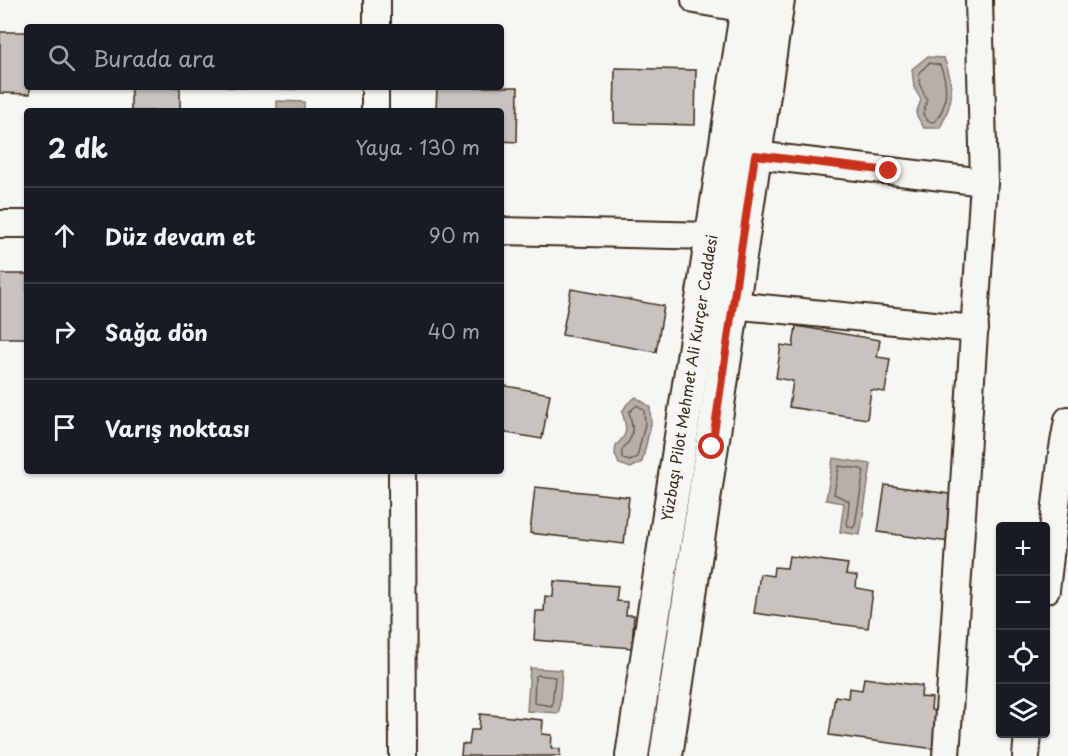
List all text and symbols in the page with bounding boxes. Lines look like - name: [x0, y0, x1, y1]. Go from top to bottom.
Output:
- search box: [24, 24, 504, 90]
- icon: search: [45, 41, 78, 74]
- text: Burada ara: [93, 41, 215, 74]
- text: 2 dk: [48, 128, 108, 167]
- text: Yaya · 130 m: [355, 132, 480, 162]
- route end: [875, 157, 901, 183]
- icon: ahead: [48, 219, 81, 252]
- text: Düz devam et: [105, 219, 256, 252]
- text: 90 m: [429, 220, 480, 250]
- street label: Yüzbaşı Pilot Mehmet Ali Kurçer Caddesi: [654, 233, 723, 523]
- icon: right: [48, 315, 81, 348]
- text: Sağa dön: [105, 315, 208, 348]
- text: 40 m: [428, 316, 480, 346]
- icon: arrive: [48, 411, 81, 444]
- text: Varış noktası: [105, 411, 250, 444]
- route start: [698, 433, 724, 459]
- map controls: [996, 522, 1050, 738]
- button: +: [996, 522, 1050, 576]
- button: −: [996, 576, 1050, 630]
- button: locate: [996, 630, 1050, 684]
- button: layers: [996, 684, 1050, 738]

